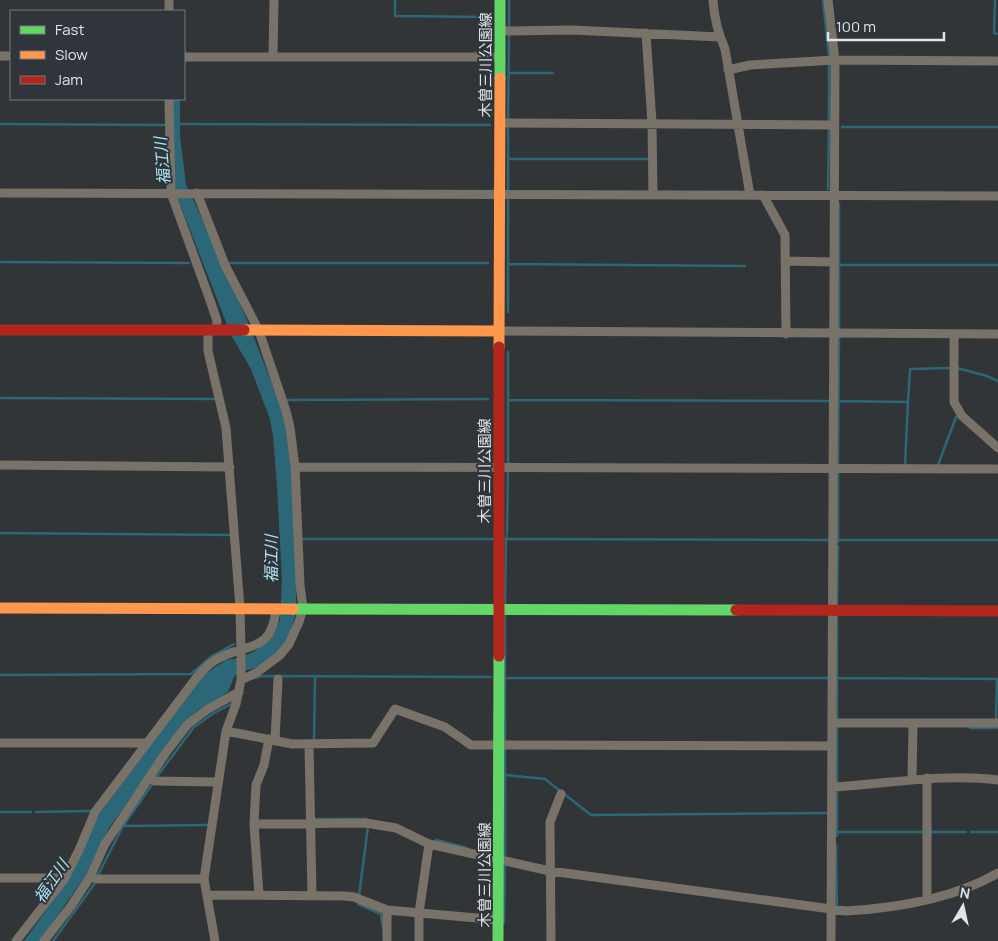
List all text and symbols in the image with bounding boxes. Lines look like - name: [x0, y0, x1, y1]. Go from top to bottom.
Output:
- legend: [10, 10, 185, 100]
- scale bar: [828, 10, 944, 42]
- street label: 木曽三川公園線: [475, 12, 496, 118]
- text: 100 m: [836, 16, 876, 37]
- text: Fast: [55, 19, 84, 40]
- text: Slow: [55, 44, 88, 65]
- text: Jam: [55, 69, 83, 90]
- water label: 福江川: [149, 134, 175, 186]
- street label: 木曽三川公園線: [474, 418, 495, 524]
- water label: 福江川: [260, 533, 282, 583]
- street label: 木曽三川公園線: [474, 822, 495, 928]
- water label: 福江川: [28, 853, 75, 907]
- north arrow: [938, 881, 988, 931]
- text: N: [959, 882, 972, 903]

